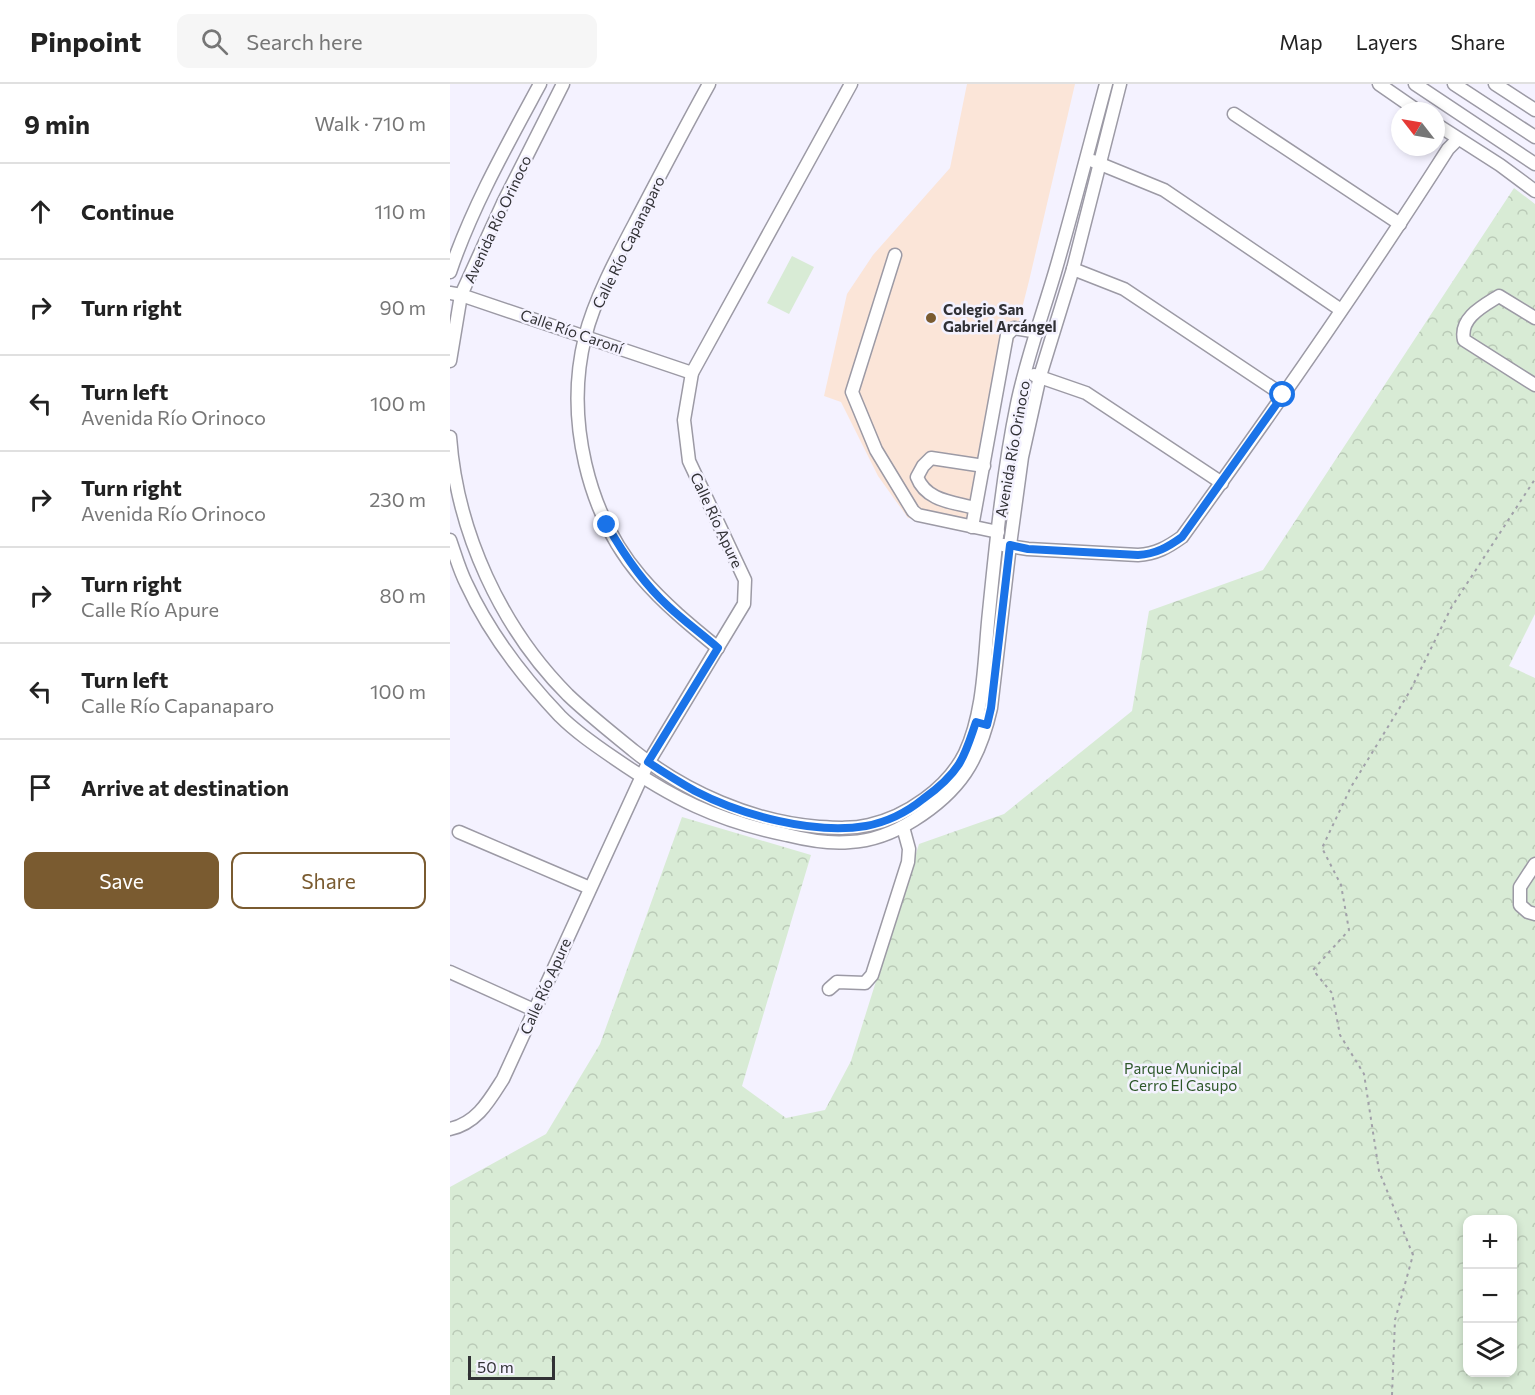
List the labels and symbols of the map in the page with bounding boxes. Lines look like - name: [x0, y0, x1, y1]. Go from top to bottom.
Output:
- north arrow: [1391, 102, 1445, 156]
- street label: Avenida Río Orinoco: [460, 152, 534, 286]
- street label: Calle Río Capanaparo: [588, 173, 668, 311]
- place label: Colegio San Gabriel Arcángel: [943, 300, 1057, 335]
- street label: Calle Río Caroní: [518, 305, 627, 357]
- marker: Colegio San Gabriel Arcángel: [924, 311, 938, 325]
- street label: Avenida Río Orinoco: [991, 379, 1033, 519]
- route start: [1269, 381, 1295, 407]
- street label: Calle Río Apure: [687, 469, 747, 571]
- route end: [593, 511, 619, 537]
- street label: Calle Río Apure: [516, 935, 574, 1037]
- park label: Parque Municipal Cerro El Casupo: [1124, 1059, 1242, 1094]
- scale bar: [468, 1353, 555, 1380]

